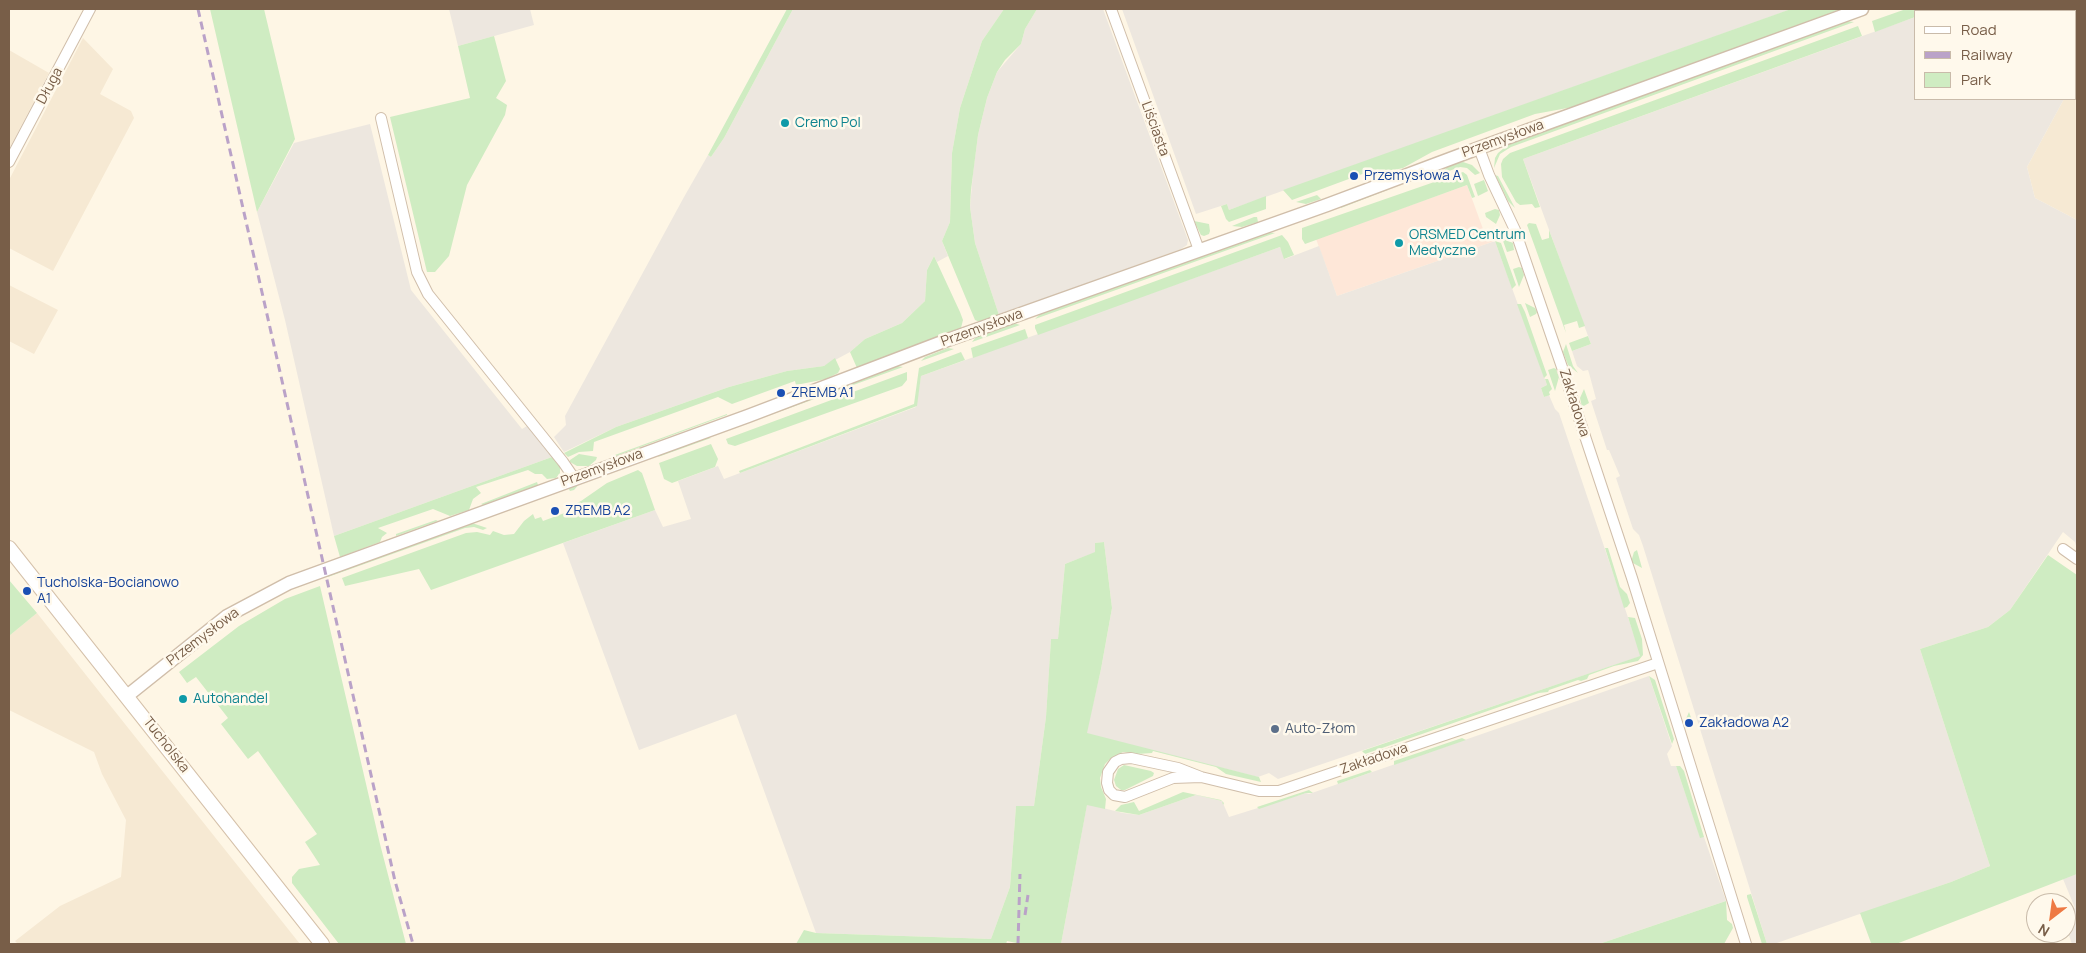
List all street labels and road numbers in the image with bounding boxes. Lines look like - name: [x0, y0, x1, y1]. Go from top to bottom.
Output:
- street label: Długa: [33, 65, 67, 107]
- street label: Liściasta: [1137, 99, 1173, 159]
- street label: Przemysłowa: [1460, 116, 1546, 162]
- street label: Przemysłowa: [939, 305, 1025, 351]
- street label: Zakładowa: [1555, 367, 1593, 439]
- street label: Przemysłowa: [559, 445, 645, 491]
- street label: Przemysłowa: [164, 604, 242, 670]
- street label: Tucholska: [139, 714, 193, 776]
- street label: Zakładowa: [1338, 740, 1410, 778]

